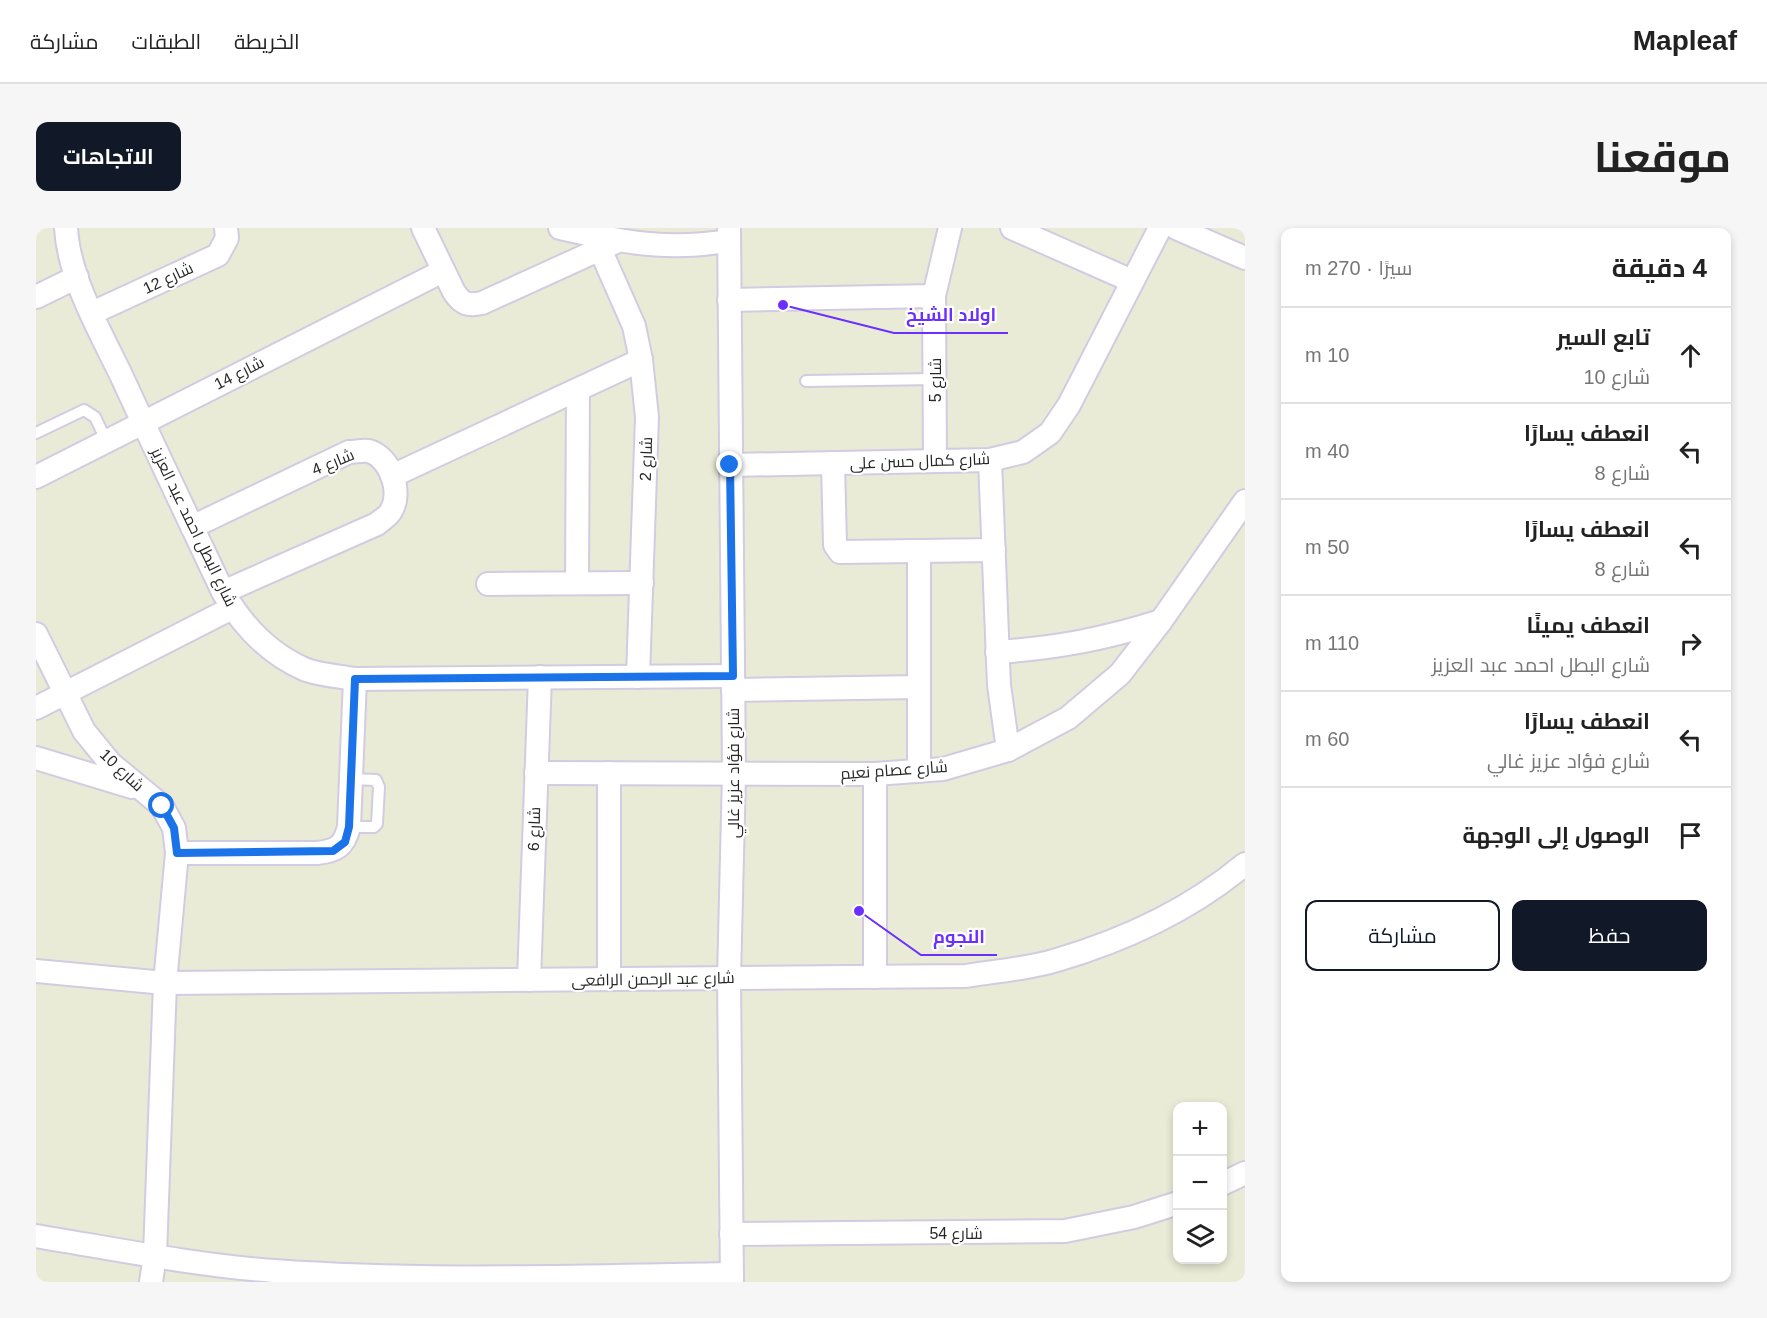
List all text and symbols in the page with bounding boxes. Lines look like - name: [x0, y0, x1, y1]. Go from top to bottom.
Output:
- text: Mapleaf: [1633, 25, 1737, 56]
- text: مشاركة: [30, 30, 99, 53]
- text: الطبقات: [132, 30, 201, 53]
- text: الخريطة: [234, 30, 300, 53]
- button: الاتجاهات: [36, 122, 181, 191]
- text: موقعنا: [1594, 134, 1731, 181]
- text: 4 دقيقة: [1612, 253, 1707, 283]
- text: سيرًا · 270 m: [1305, 257, 1412, 279]
- street label: شارع 12: [140, 259, 197, 300]
- callout: اولاد الشيخ: [894, 297, 1008, 333]
- text: اولاد الشيخ: [906, 305, 996, 327]
- text: تابع السير: [1556, 325, 1650, 350]
- icon: ahead: [1674, 339, 1707, 372]
- text: 10 m: [1305, 344, 1349, 366]
- street label: شارع 14: [211, 353, 268, 395]
- street label: شارع 5: [927, 358, 947, 402]
- text: شارع 10: [1583, 366, 1650, 388]
- text: انعطف يسارًا: [1524, 421, 1650, 446]
- icon: left: [1674, 435, 1707, 468]
- street label: شارع 2: [637, 437, 658, 482]
- text: 40 m: [1305, 440, 1349, 462]
- street label: شارع البطل احمد عبد العزيز: [145, 444, 240, 611]
- street label: شارع 4: [309, 446, 358, 481]
- street label: شارع كمال حسن على: [850, 450, 991, 475]
- route end: [716, 451, 742, 477]
- text: شارع 8: [1595, 462, 1650, 484]
- text: انعطف يسارًا: [1524, 517, 1650, 542]
- icon: left: [1674, 531, 1707, 564]
- text: 50 m: [1305, 536, 1349, 558]
- text: شارع 8: [1595, 558, 1650, 580]
- text: انعطف يمينًا: [1527, 613, 1650, 638]
- icon: right: [1674, 627, 1707, 660]
- text: 110 m: [1305, 632, 1359, 654]
- text: شارع البطل احمد عبد العزيز: [1432, 654, 1650, 676]
- street label: شارع فؤاد عزيز غالي: [725, 708, 747, 838]
- text: انعطف يسارًا: [1524, 709, 1650, 734]
- icon: left: [1674, 723, 1707, 756]
- text: 60 m: [1305, 728, 1349, 750]
- street label: شارع 10: [95, 746, 147, 797]
- text: شارع فؤاد عزيز غالي: [1487, 750, 1650, 772]
- street label: شارع عصام نعيم: [840, 758, 948, 785]
- route start: [148, 792, 174, 818]
- street label: شارع 6: [525, 807, 546, 852]
- icon: arrive: [1674, 819, 1707, 852]
- text: الوصول إلى الوجهة: [1463, 823, 1650, 848]
- button: مشاركة: [1305, 900, 1500, 971]
- button: حفظ: [1512, 900, 1707, 971]
- callout: النجوم: [921, 919, 997, 955]
- text: النجوم: [933, 927, 985, 949]
- street label: شارع عبد الرحمن الرافعى: [571, 969, 735, 992]
- map controls: [1173, 1102, 1227, 1264]
- button: +: [1173, 1102, 1227, 1156]
- button: −: [1173, 1156, 1227, 1210]
- button: layers: [1173, 1210, 1227, 1264]
- street label: شارع 54: [929, 1225, 983, 1245]

